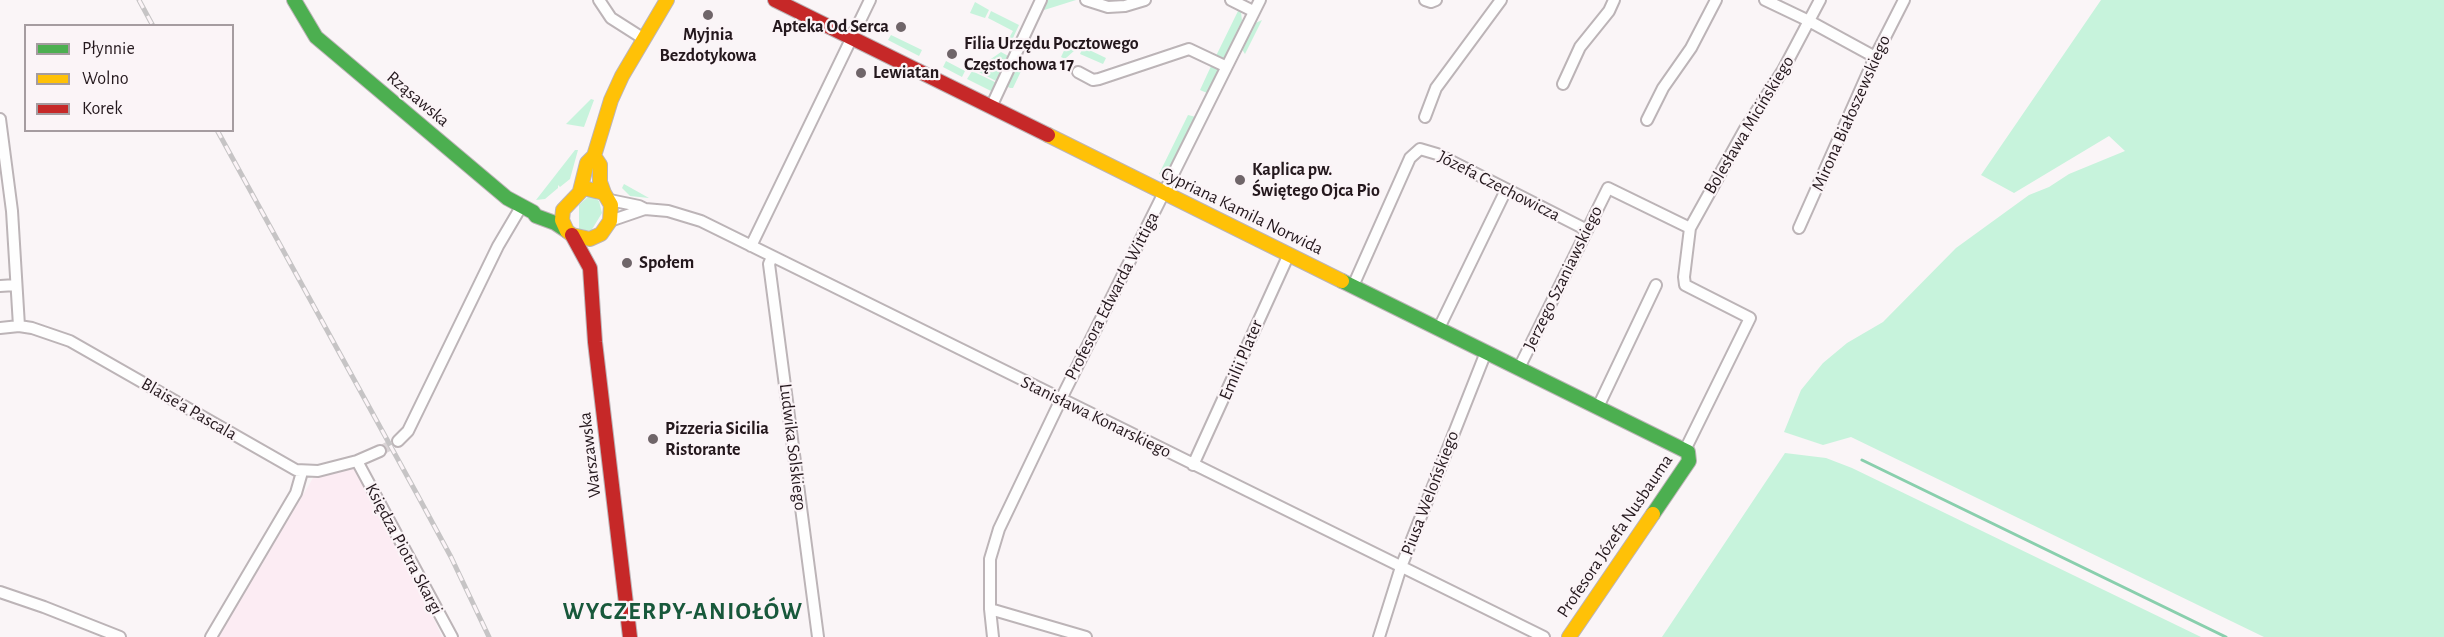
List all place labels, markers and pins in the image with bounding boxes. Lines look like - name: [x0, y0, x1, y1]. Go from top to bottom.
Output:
- marker: Myjnia Bezdotykowa: [701, 8, 715, 22]
- place label: Apteka Od Serca: [772, 16, 889, 38]
- marker: Apteka Od Serca: [894, 20, 908, 34]
- place label: Myjnia Bezdotykowa: [659, 24, 757, 66]
- place label: Filia Urzędu Pocztowego Częstochowa 17: [964, 33, 1139, 76]
- marker: Filia Urzędu Pocztowego Częstochowa 17: [945, 47, 959, 61]
- place label: Lewiatan: [873, 62, 939, 84]
- marker: Lewiatan: [854, 66, 868, 80]
- place label: Kaplica pw. Świętego Ojca Pio: [1252, 159, 1380, 201]
- marker: Kaplica pw. Świętego Ojca Pio: [1233, 173, 1247, 187]
- place label: Społem: [639, 252, 694, 274]
- marker: Społem: [620, 256, 634, 270]
- place label: Pizzeria Sicilia Ristorante: [665, 418, 769, 460]
- marker: Pizzeria Sicilia Ristorante: [646, 432, 660, 446]

